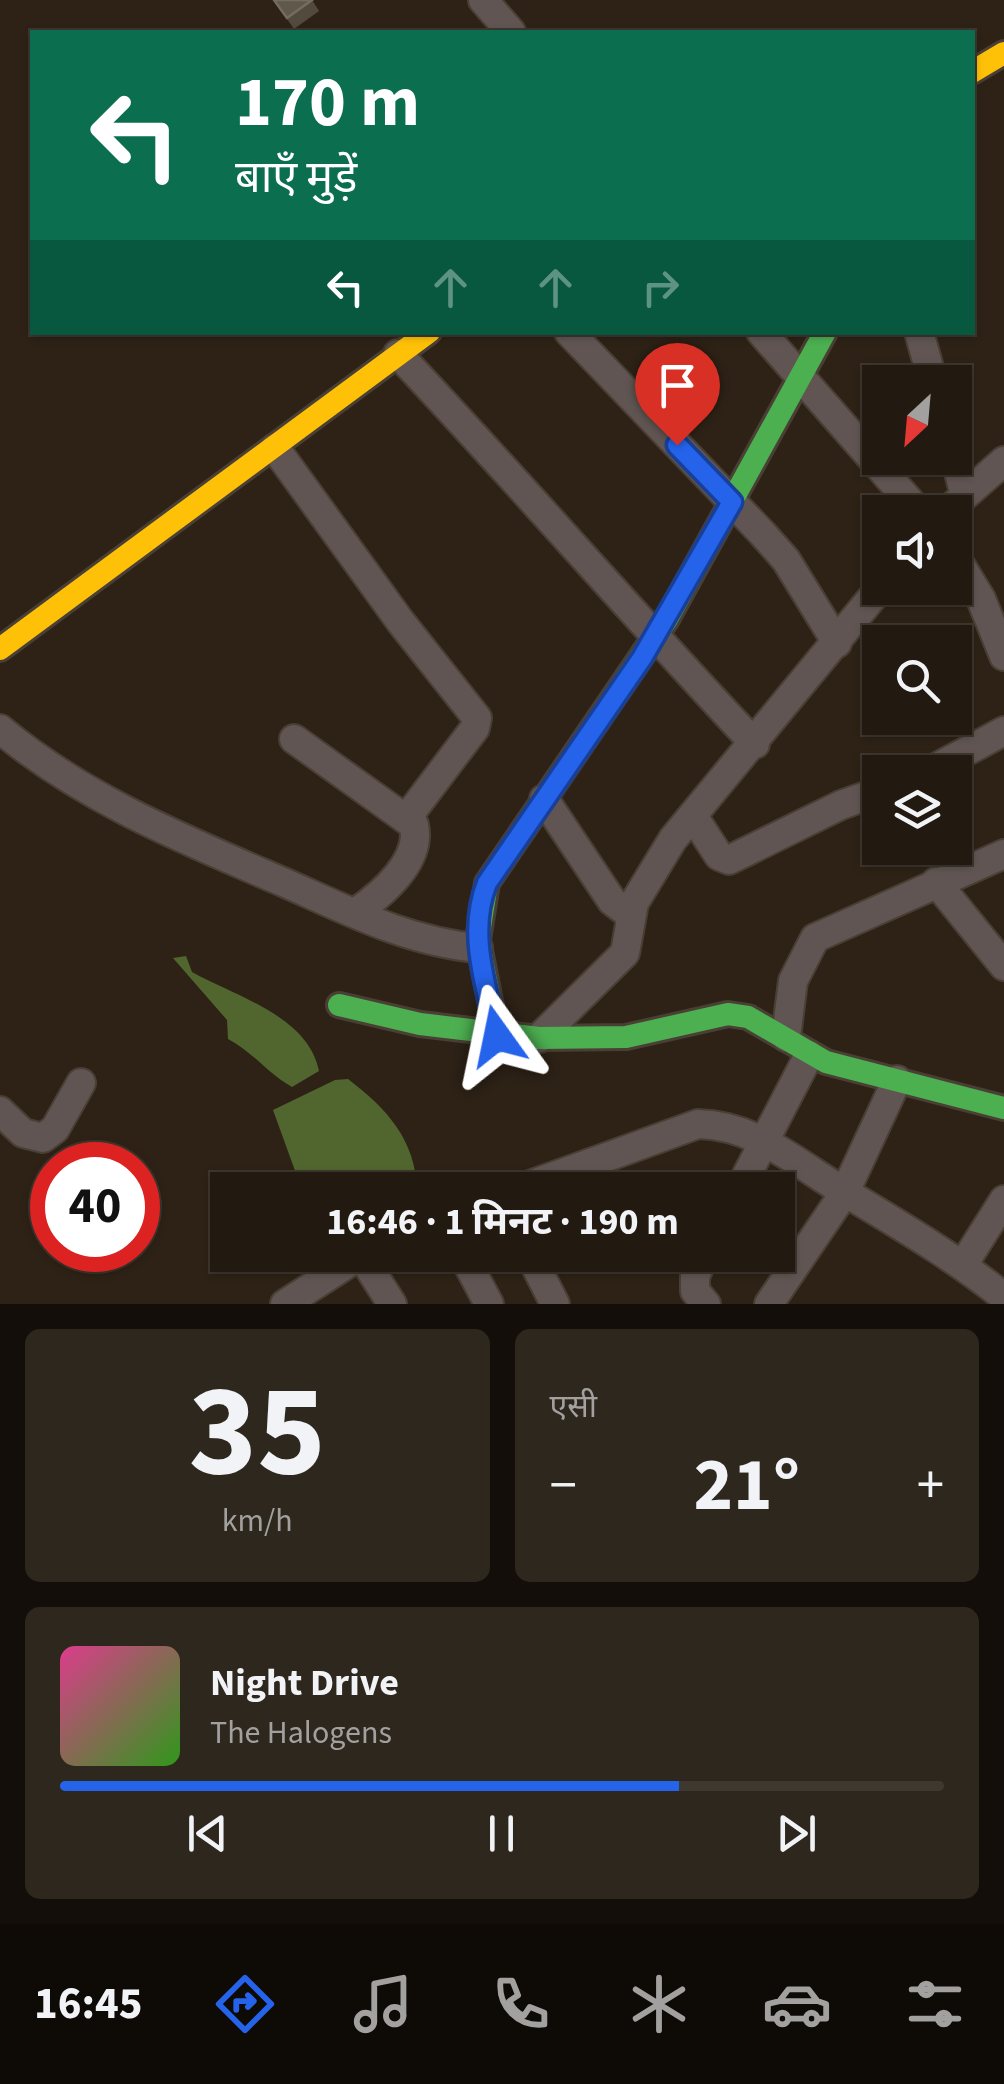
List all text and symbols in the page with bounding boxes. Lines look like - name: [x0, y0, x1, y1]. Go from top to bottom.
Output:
- text: 170 m: [235, 53, 420, 153]
- icon: left: [70, 70, 200, 200]
- text: बाएँ मुड़ें: [235, 146, 357, 210]
- icon: left: [318, 260, 373, 315]
- icon: ahead: [423, 260, 478, 315]
- icon: ahead: [528, 260, 583, 315]
- icon: right: [633, 260, 688, 315]
- pin: [635, 343, 720, 446]
- icon: arrive: [650, 358, 705, 413]
- north arrow: [862, 365, 972, 475]
- map controls: [862, 365, 972, 865]
- button: sound: [862, 495, 972, 605]
- button: search: [862, 625, 972, 735]
- button: layers: [862, 755, 972, 865]
- position arrow: [445, 984, 549, 1088]
- speed limit sign: 40: [30, 1142, 160, 1272]
- text: 16:46 · 1 मिनट · 190 m: [326, 1195, 679, 1249]
- text: 35: [189, 1340, 326, 1525]
- text: एसी: [550, 1384, 597, 1430]
- text: 21°: [693, 1432, 800, 1539]
- text: −: [550, 1447, 577, 1525]
- text: +: [917, 1447, 944, 1525]
- text: km/h: [222, 1498, 293, 1544]
- text: Night Drive: [210, 1656, 399, 1710]
- text: The Halogens: [210, 1710, 392, 1756]
- icon: previous: [180, 1806, 235, 1861]
- icon: pause: [474, 1806, 529, 1861]
- icon: next: [769, 1806, 824, 1861]
- icon: directions: [210, 1969, 280, 2039]
- icon: music: [348, 1969, 418, 2039]
- icon: phone: [486, 1969, 556, 2039]
- icon: climate: [624, 1969, 694, 2039]
- icon: car: [762, 1969, 832, 2039]
- icon: filters: [900, 1969, 970, 2039]
- text: 16:45: [34, 1972, 143, 2036]

